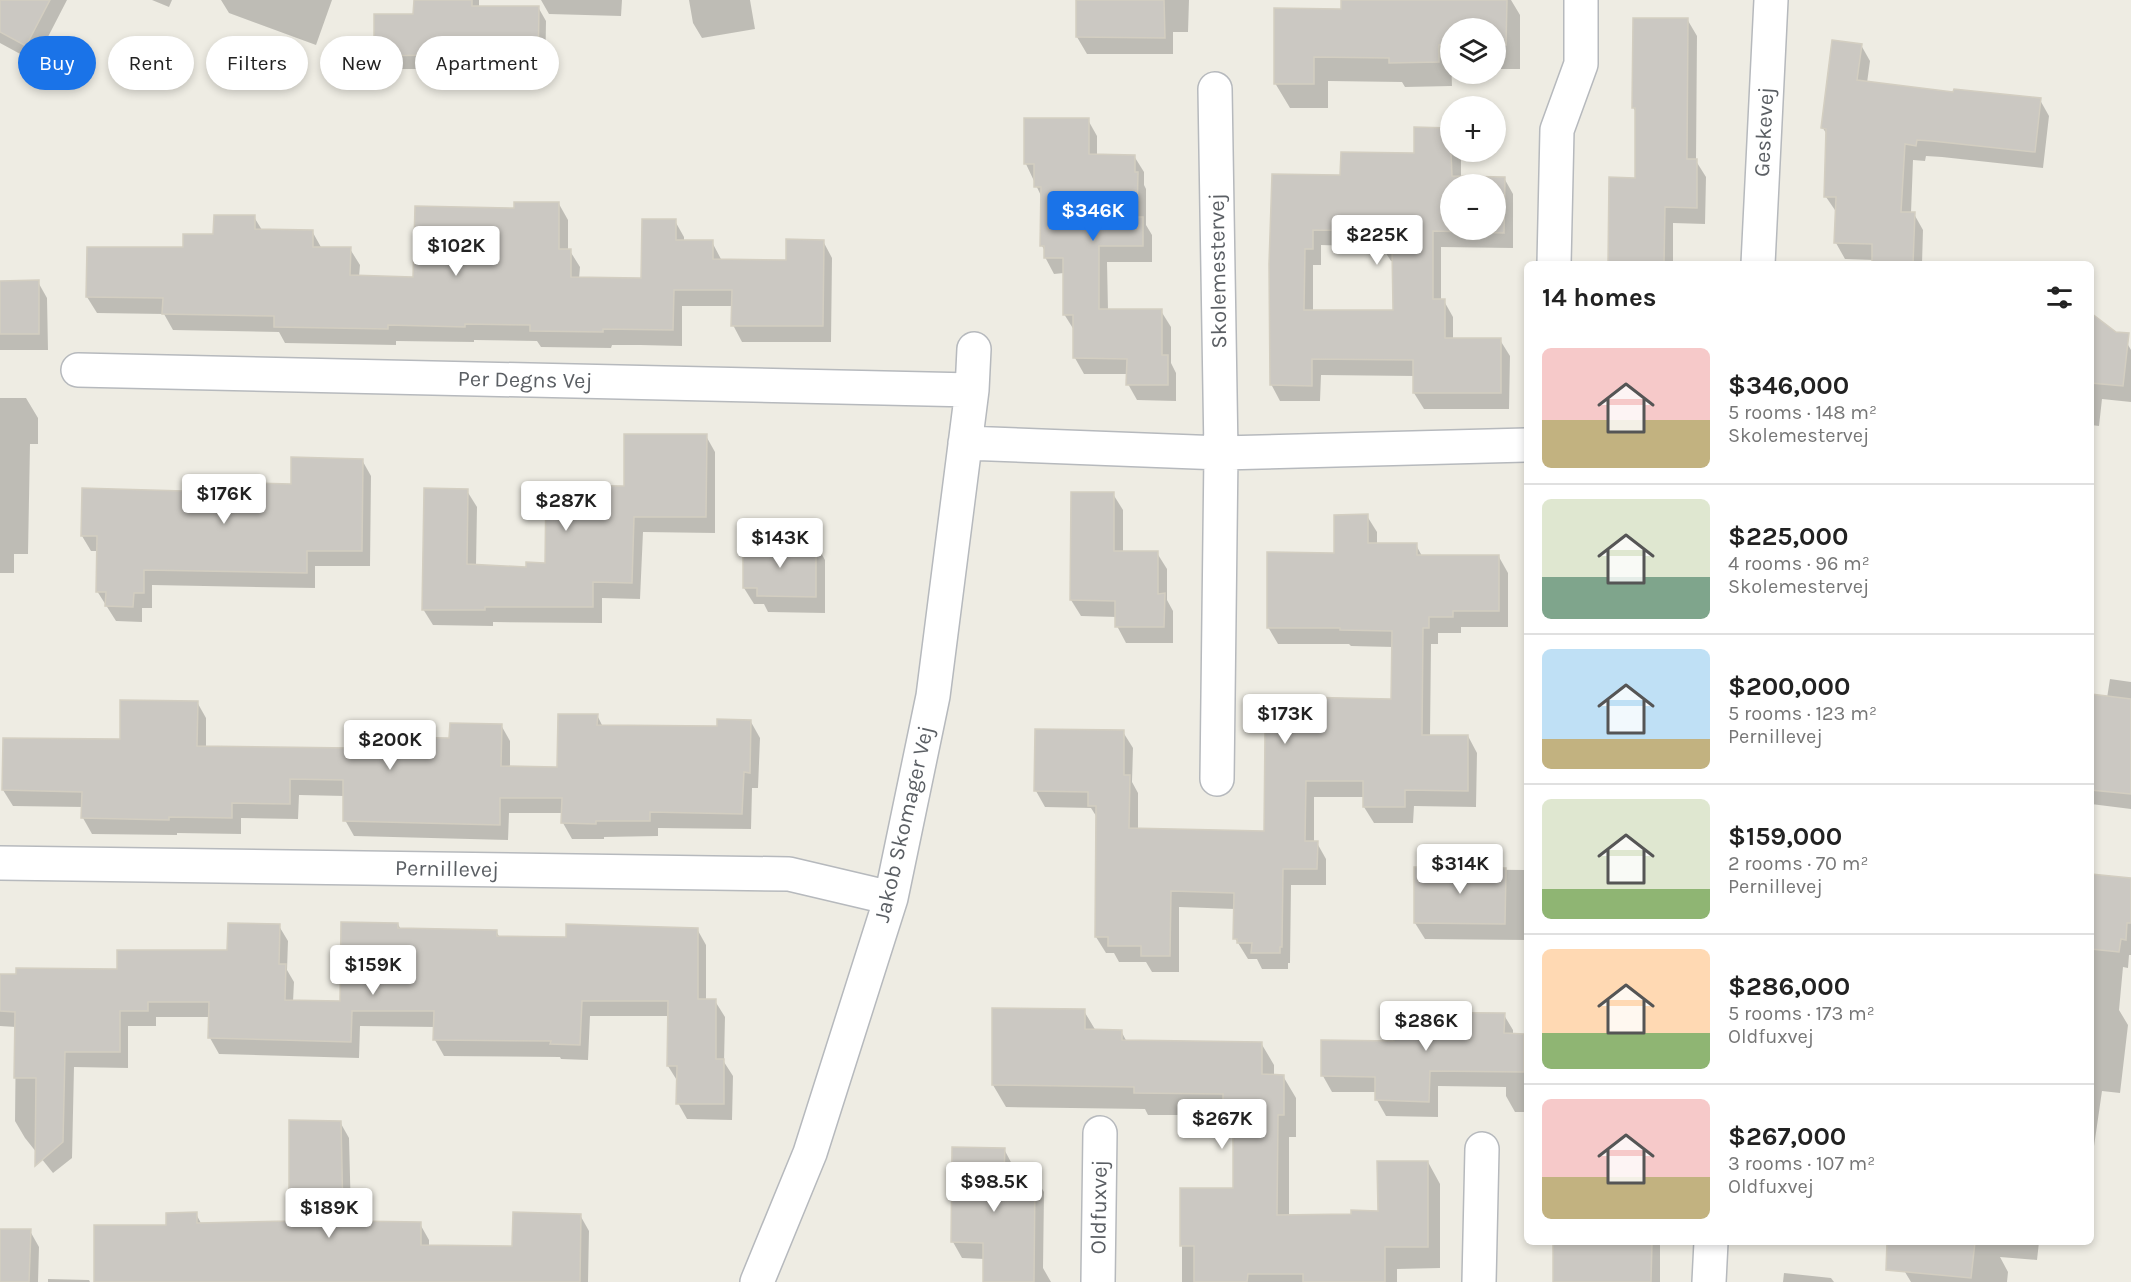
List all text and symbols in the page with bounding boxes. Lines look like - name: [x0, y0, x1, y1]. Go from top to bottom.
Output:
- map controls: [1440, 18, 1506, 240]
- button: layers: [1440, 18, 1506, 84]
- chip: Buy: [18, 36, 96, 90]
- chip: Rent: [108, 36, 194, 90]
- chip: Filters: [206, 36, 308, 90]
- chip: New: [320, 36, 403, 90]
- chip: Apartment: [415, 36, 559, 90]
- street label: Geskevej: [1749, 86, 1779, 178]
- button: +: [1440, 96, 1506, 162]
- button: −: [1440, 174, 1506, 240]
- pin: $346K: [1051, 191, 1135, 242]
- street label: Skolemestervej: [1204, 193, 1232, 349]
- text: $346K: [1061, 199, 1125, 222]
- pin: $225K: [1335, 215, 1419, 266]
- text: $225K: [1346, 223, 1408, 246]
- pin: $102K: [414, 226, 498, 277]
- text: $102K: [427, 234, 485, 257]
- icon: filters: [2043, 281, 2076, 314]
- text: 14 homes: [1542, 282, 1656, 313]
- street label: Per Degns Vej: [457, 366, 593, 394]
- text: $346,000: [1728, 370, 1849, 401]
- icon: home: [1590, 372, 1662, 444]
- text: 5 rooms · 148 m²: [1728, 401, 1877, 424]
- text: Skolemestervej: [1728, 424, 1869, 447]
- pin: $176K: [182, 474, 266, 525]
- pin: $287K: [524, 481, 608, 532]
- text: $176K: [196, 482, 252, 505]
- text: $287K: [535, 489, 597, 512]
- pin: $143K: [738, 518, 822, 569]
- text: $225,000: [1728, 521, 1848, 552]
- icon: home: [1590, 523, 1662, 595]
- text: $143K: [751, 526, 809, 549]
- text: 4 rooms · 96 m²: [1728, 552, 1870, 575]
- text: Skolemestervej: [1728, 575, 1869, 598]
- text: $200,000: [1728, 671, 1850, 702]
- icon: home: [1590, 673, 1662, 745]
- pin: $173K: [1243, 694, 1327, 745]
- text: $173K: [1257, 702, 1313, 725]
- text: 5 rooms · 123 m²: [1728, 702, 1877, 725]
- pin: $200K: [348, 720, 432, 771]
- street label: Jakob Skomager Vej: [869, 723, 939, 925]
- text: Pernillevej: [1728, 725, 1823, 748]
- text: $200K: [358, 728, 422, 751]
- text: $159,000: [1728, 821, 1842, 852]
- icon: home: [1590, 823, 1662, 895]
- pin: $314K: [1418, 844, 1502, 895]
- text: $314K: [1431, 852, 1489, 875]
- text: 2 rooms · 70 m²: [1728, 852, 1868, 875]
- street label: Pernillevej: [395, 855, 499, 883]
- text: Pernillevej: [1728, 875, 1823, 898]
- pin: $159K: [331, 945, 415, 996]
- text: $159K: [344, 953, 402, 976]
- text: $286,000: [1728, 971, 1850, 1002]
- icon: home: [1590, 973, 1662, 1045]
- pin: $286K: [1384, 1001, 1468, 1052]
- text: 5 rooms · 173 m²: [1728, 1002, 1875, 1025]
- text: $286K: [1394, 1009, 1458, 1032]
- text: Oldfuxvej: [1728, 1025, 1814, 1048]
- pin: $267K: [1180, 1099, 1264, 1150]
- text: $267K: [1191, 1107, 1253, 1130]
- text: $267,000: [1728, 1121, 1846, 1152]
- icon: home: [1590, 1123, 1662, 1195]
- text: 3 rooms · 107 m²: [1728, 1152, 1875, 1175]
- street label: Oldfuxvej: [1085, 1159, 1113, 1255]
- pin: $98.5K: [945, 1162, 1043, 1213]
- text: $98.5K: [960, 1170, 1028, 1193]
- text: Oldfuxvej: [1728, 1175, 1814, 1198]
- pin: $189K: [287, 1188, 371, 1239]
- text: $189K: [299, 1196, 359, 1219]

